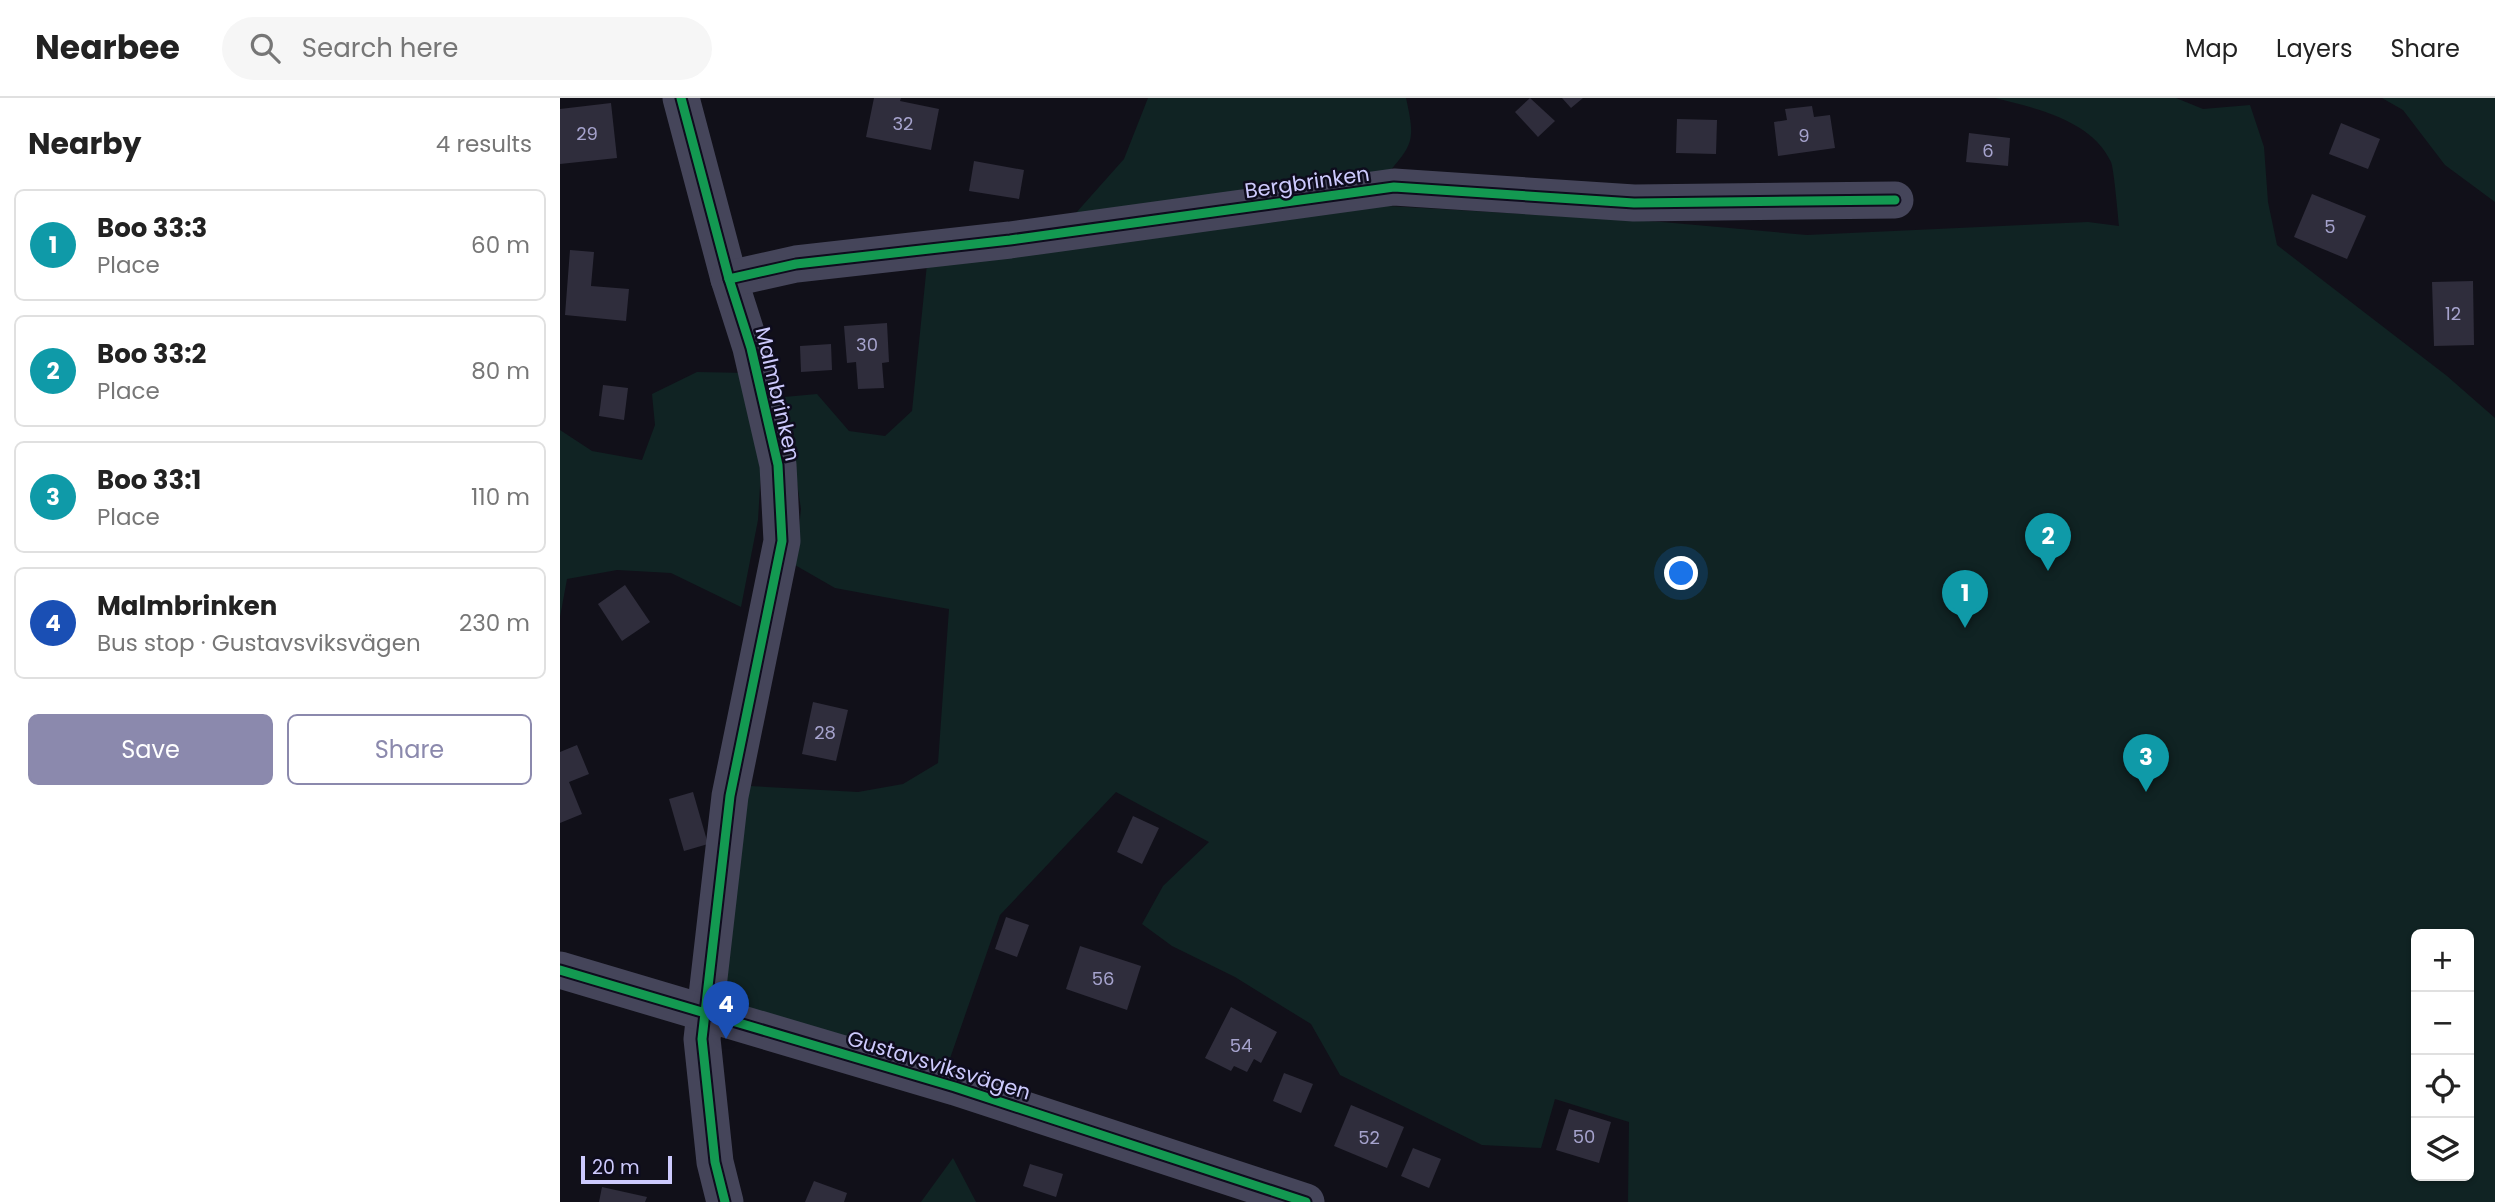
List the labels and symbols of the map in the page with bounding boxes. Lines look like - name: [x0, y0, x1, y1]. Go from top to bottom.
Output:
- house number: 32: [893, 111, 913, 136]
- house number: 29: [576, 121, 598, 146]
- house number: 9: [1798, 123, 1810, 148]
- house number: 6: [1982, 138, 1994, 163]
- street label: Bergbrinken: [1243, 159, 1371, 205]
- house number: 5: [2324, 214, 2336, 239]
- house number: 12: [2445, 301, 2461, 326]
- street label: Malmbrinken: [748, 324, 808, 464]
- house number: 30: [856, 332, 878, 357]
- pin: 2: [2025, 513, 2071, 571]
- your location: [1664, 556, 1698, 590]
- pin: 1: [1942, 570, 1988, 628]
- house number: 28: [814, 720, 836, 745]
- pin: 3: [2123, 734, 2169, 792]
- house number: 56: [1092, 966, 1114, 991]
- pin: 4: [703, 981, 749, 1039]
- street label: Gustavsviksvägen: [844, 1023, 1034, 1107]
- house number: 54: [1230, 1033, 1252, 1058]
- house number: 50: [1573, 1124, 1595, 1149]
- house number: 52: [1358, 1125, 1380, 1150]
- scale bar: [581, 1153, 672, 1185]

